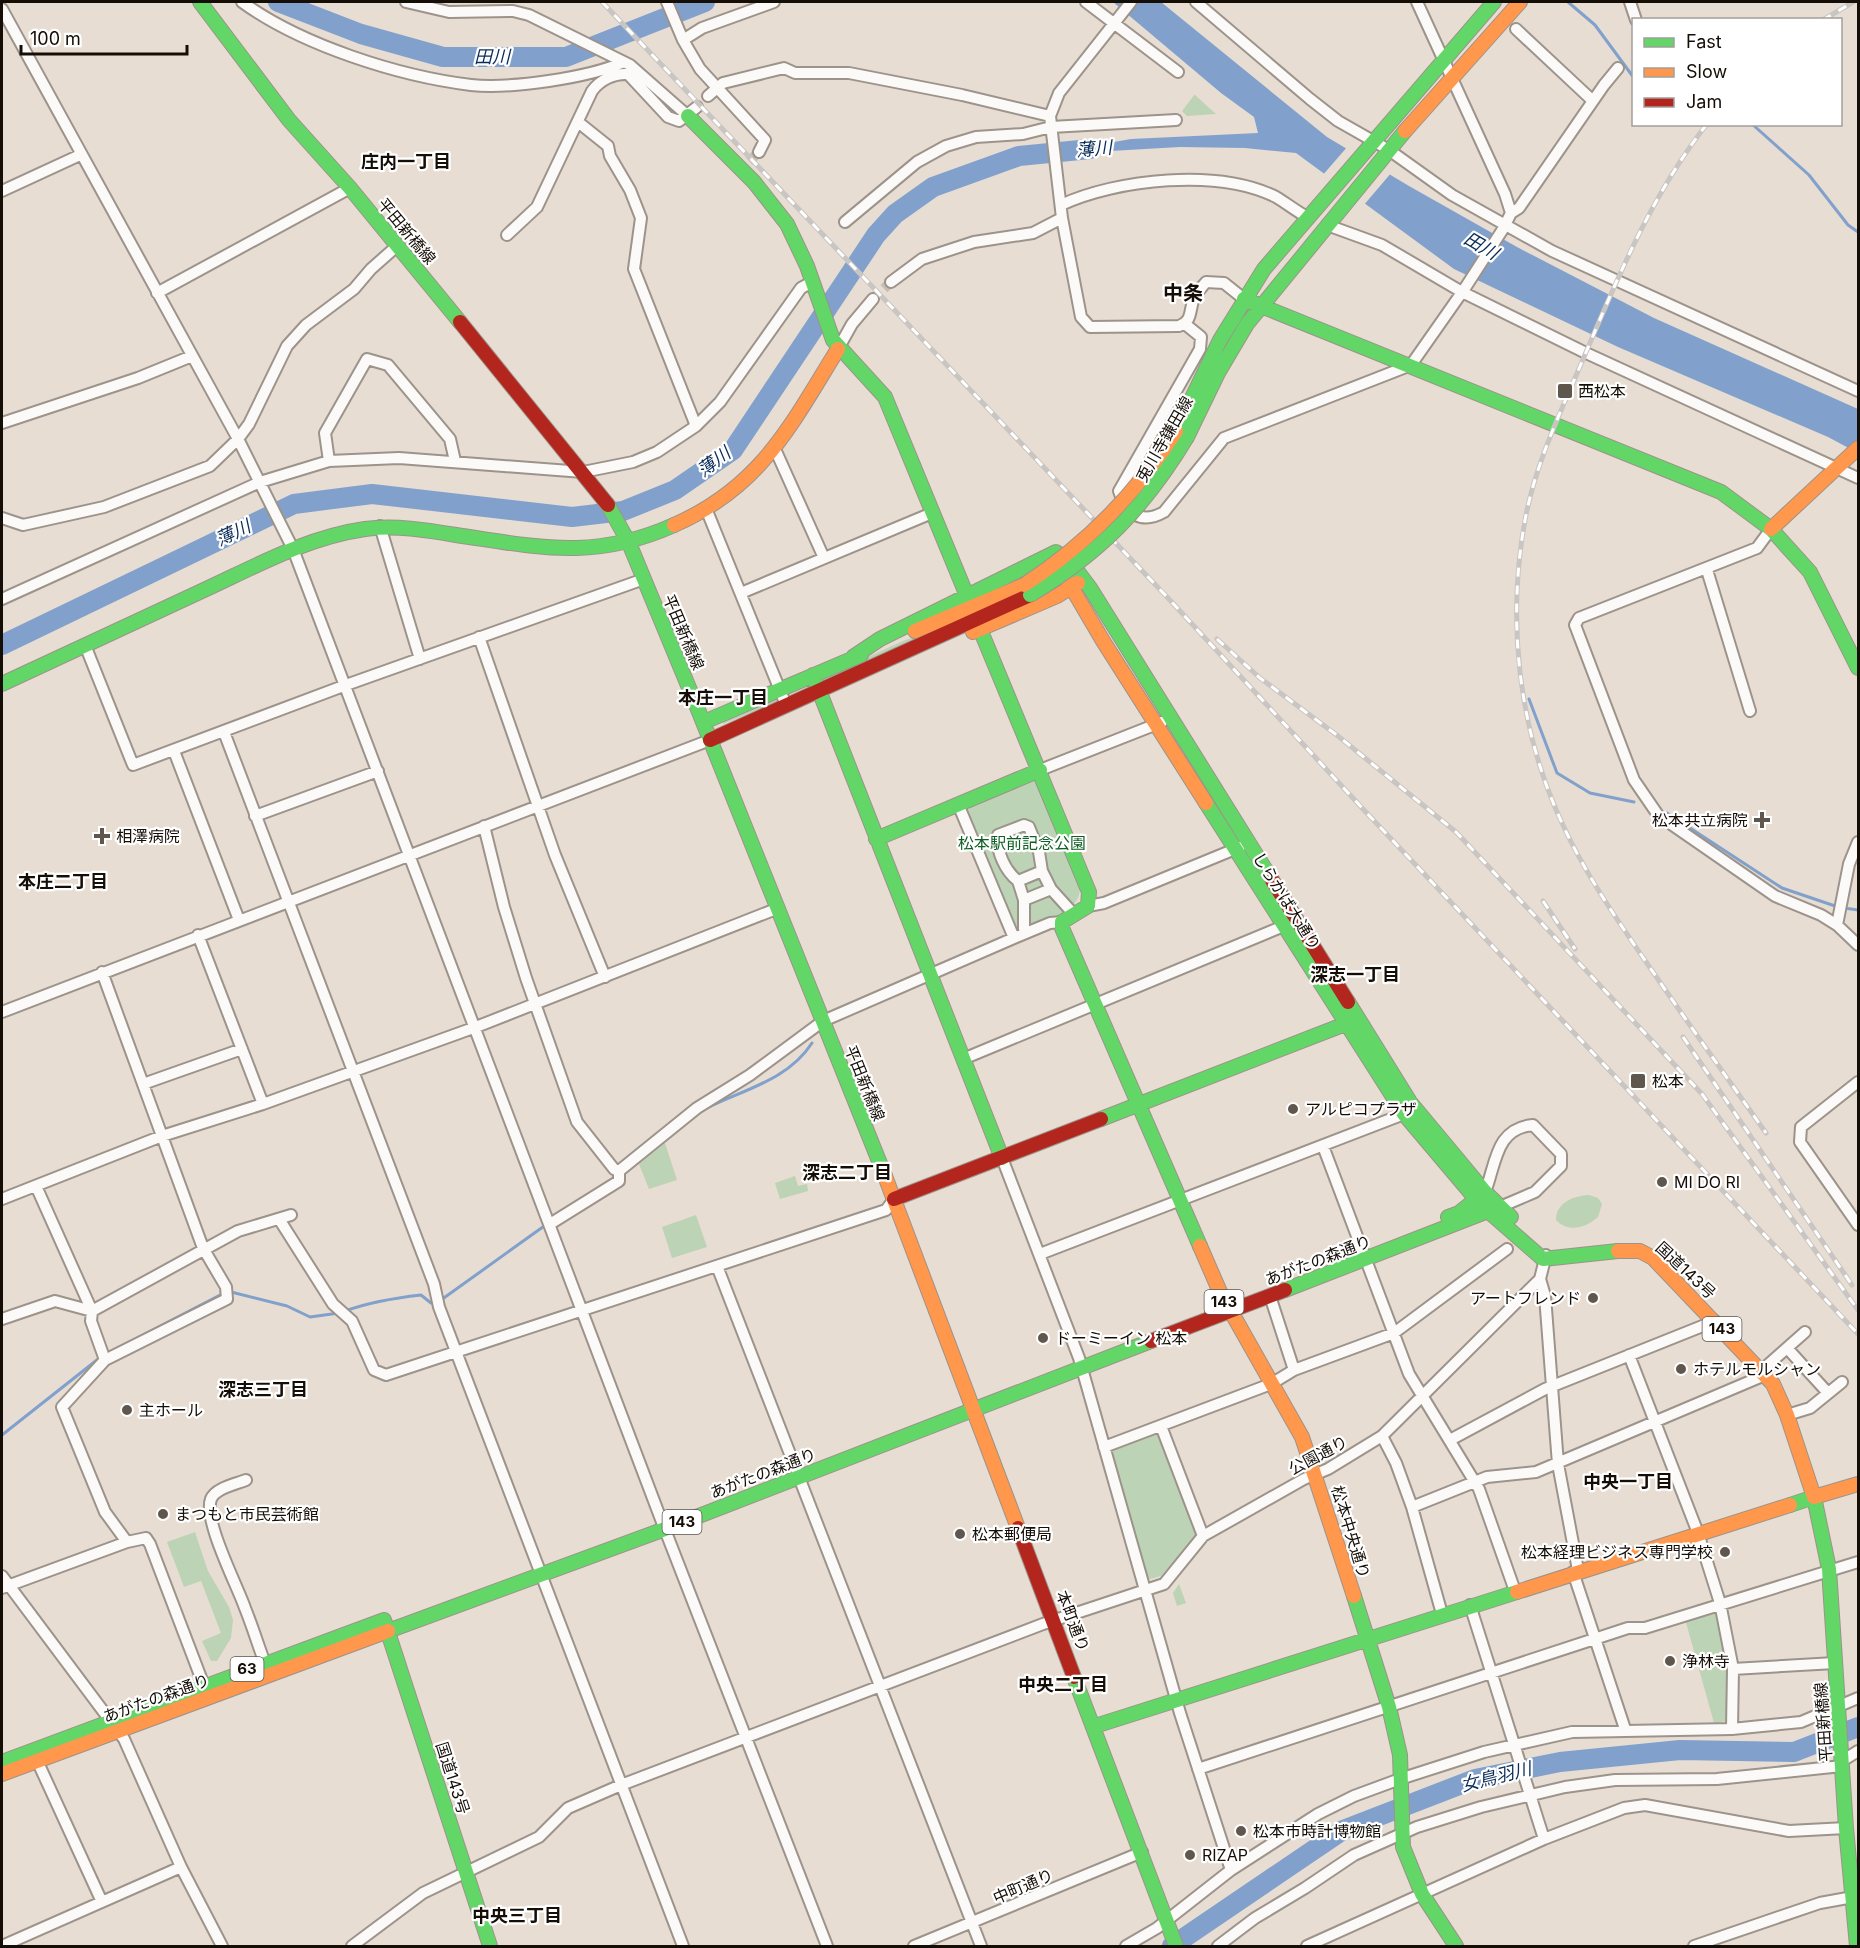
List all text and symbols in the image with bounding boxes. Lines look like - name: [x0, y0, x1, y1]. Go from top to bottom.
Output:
- scale bar: [21, 18, 188, 56]
- legend: [1632, 18, 1842, 126]
- text: 100 m: [30, 28, 81, 49]
- text: Fast: [1686, 31, 1722, 52]
- water label: 田川: [474, 46, 512, 67]
- text: Slow: [1686, 61, 1727, 82]
- text: Jam: [1686, 91, 1722, 112]
- water label: 薄川: [1075, 136, 1115, 161]
- district label: 庄内一丁目: [361, 151, 451, 172]
- street label: 平田新橋線: [374, 194, 440, 268]
- water label: 田川: [1460, 227, 1504, 265]
- district label: 中条: [1163, 281, 1203, 305]
- place label: 西松本: [1578, 381, 1626, 401]
- marker: 西松本: [1556, 382, 1574, 400]
- street label: 兎川寺鎌田線: [1131, 392, 1197, 486]
- water label: 薄川: [693, 441, 736, 481]
- water label: 薄川: [212, 514, 255, 550]
- street label: 平田新橋線: [659, 591, 709, 673]
- district label: 本庄一丁目: [678, 687, 768, 708]
- place label: 松本共立病院: [1652, 810, 1748, 830]
- marker: 松本共立病院: [1753, 811, 1771, 829]
- place label: 相澤病院: [116, 826, 180, 846]
- marker: 相澤病院: [93, 827, 111, 845]
- park label: 松本駅前記念公園: [958, 833, 1086, 853]
- street label: しらかば大通り: [1249, 848, 1325, 954]
- district label: 本庄二丁目: [18, 871, 108, 892]
- district label: 深志一丁目: [1310, 964, 1400, 985]
- street label: 平田新橋線: [841, 1042, 889, 1124]
- place label: 松本: [1652, 1071, 1684, 1091]
- marker: 松本: [1629, 1072, 1647, 1090]
- place label: アルピコプラザ: [1305, 1099, 1417, 1119]
- marker: アルピコプラザ: [1286, 1102, 1300, 1116]
- district label: 深志二丁目: [802, 1162, 892, 1183]
- place label: MI DO RI: [1674, 1172, 1740, 1192]
- marker: MI DO RI: [1655, 1175, 1669, 1189]
- street label: あがたの森通り: [1262, 1231, 1374, 1289]
- street label: 国道143号: [1652, 1237, 1720, 1303]
- place label: アートフレンド: [1470, 1288, 1581, 1308]
- road number: 143: [1204, 1290, 1244, 1314]
- marker: アートフレンド: [1586, 1291, 1600, 1305]
- road number: 143: [1702, 1317, 1742, 1341]
- place label: ドーミーイン 松本: [1055, 1328, 1188, 1348]
- marker: ドーミーイン 松本: [1036, 1331, 1050, 1345]
- place label: ホテルモルシャン: [1693, 1359, 1821, 1379]
- marker: ホテルモルシャン: [1674, 1362, 1688, 1376]
- district label: 深志三丁目: [218, 1379, 308, 1400]
- place label: 主ホール: [139, 1400, 203, 1420]
- marker: 主ホール: [120, 1403, 134, 1417]
- street label: 公園通り: [1285, 1431, 1351, 1479]
- street label: あがたの森通り: [707, 1444, 819, 1502]
- district label: 中央一丁目: [1583, 1471, 1673, 1492]
- street label: 松本中央通り: [1327, 1483, 1375, 1581]
- place label: まつもと市民芸術館: [175, 1504, 319, 1524]
- marker: まつもと市民芸術館: [156, 1507, 170, 1521]
- road number: 143: [662, 1510, 702, 1534]
- place label: 松本郵便局: [972, 1524, 1052, 1544]
- marker: 松本郵便局: [953, 1527, 967, 1541]
- place label: 松本経理ビジネス専門学校: [1521, 1542, 1713, 1562]
- marker: 松本経理ビジネス専門学校: [1718, 1545, 1732, 1559]
- street label: 本町通り: [1052, 1588, 1094, 1654]
- place label: 浄林寺: [1682, 1651, 1730, 1671]
- marker: 浄林寺: [1663, 1654, 1677, 1668]
- road number: 63: [230, 1657, 264, 1681]
- street label: あがたの森通り: [100, 1669, 212, 1727]
- district label: 中央二丁目: [1018, 1674, 1108, 1695]
- street label: 平田新橋線: [1810, 1681, 1836, 1763]
- street label: 国道143号: [432, 1739, 474, 1817]
- water label: 女鳥羽川: [1458, 1757, 1535, 1795]
- place label: 松本市時計博物館: [1253, 1821, 1381, 1841]
- marker: 松本市時計博物館: [1234, 1824, 1248, 1838]
- place label: RIZAP: [1202, 1845, 1248, 1865]
- marker: RIZAP: [1183, 1848, 1197, 1862]
- street label: 中町通り: [990, 1864, 1056, 1908]
- district label: 中央三丁目: [472, 1905, 562, 1926]

